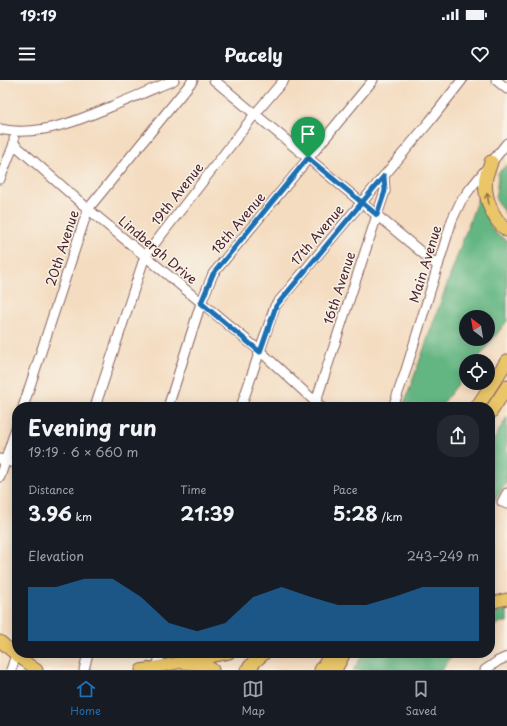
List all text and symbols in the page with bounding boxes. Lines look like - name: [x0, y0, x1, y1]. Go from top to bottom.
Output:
- text: 19:19: [20, 3, 57, 26]
- text: Pacely: [224, 41, 283, 68]
- icon: menu: [16, 43, 38, 65]
- icon: heart: [469, 43, 491, 65]
- pin: [291, 117, 325, 158]
- icon: arrive: [297, 123, 319, 145]
- street label: 19th Avenue: [146, 158, 207, 229]
- street label: 18th Avenue: [206, 188, 269, 258]
- one-way arrow: [484, 193, 492, 206]
- street label: 17th Avenue: [286, 200, 348, 269]
- street label: 20th Avenue: [40, 207, 83, 288]
- street label: Lindbergh Drive: [115, 211, 202, 288]
- street label: Main Avenue: [404, 223, 445, 305]
- street label: 16th Avenue: [318, 249, 359, 327]
- north arrow: [459, 310, 495, 346]
- map controls: [459, 310, 495, 390]
- button: locate: [459, 354, 495, 390]
- text: Evening run: [28, 410, 157, 443]
- button: share: [437, 415, 479, 457]
- text: 19:19 · 6 × 660 m: [28, 442, 138, 461]
- text: Distance: [28, 481, 74, 498]
- text: Time: [180, 481, 206, 498]
- text: Pace: [333, 481, 357, 498]
- text: 3.96: [28, 498, 72, 528]
- text: 21:39: [180, 498, 235, 528]
- text: 5:28: [333, 498, 378, 528]
- text: km: [72, 508, 92, 525]
- text: /km: [378, 508, 403, 525]
- text: Elevation: [28, 546, 84, 565]
- text: 243–249 m: [407, 546, 479, 565]
- tab: Home: [70, 678, 101, 719]
- tab: Map: [241, 678, 265, 719]
- tab: Saved: [406, 678, 437, 719]

